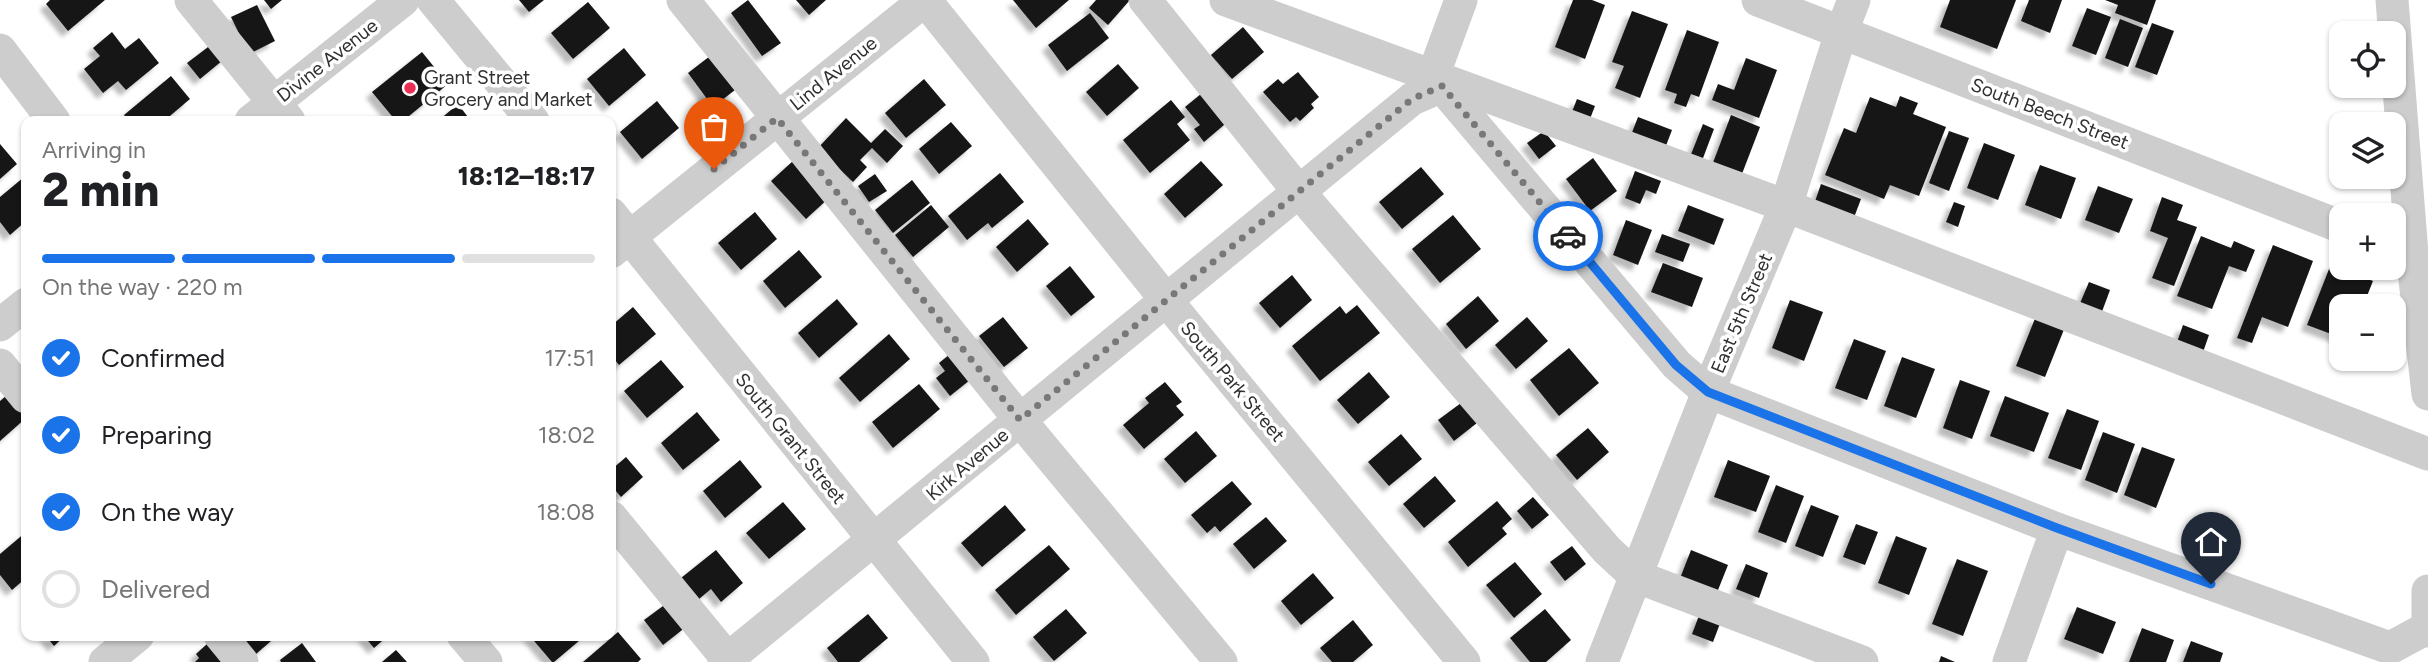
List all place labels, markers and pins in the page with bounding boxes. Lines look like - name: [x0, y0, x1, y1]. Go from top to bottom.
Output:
- place label: Grant Street Grocery and Market: [424, 66, 593, 111]
- marker: Grant Street Grocery and Market: [402, 80, 418, 96]
- pin: [684, 97, 744, 169]
- pin: [2181, 512, 2241, 584]

